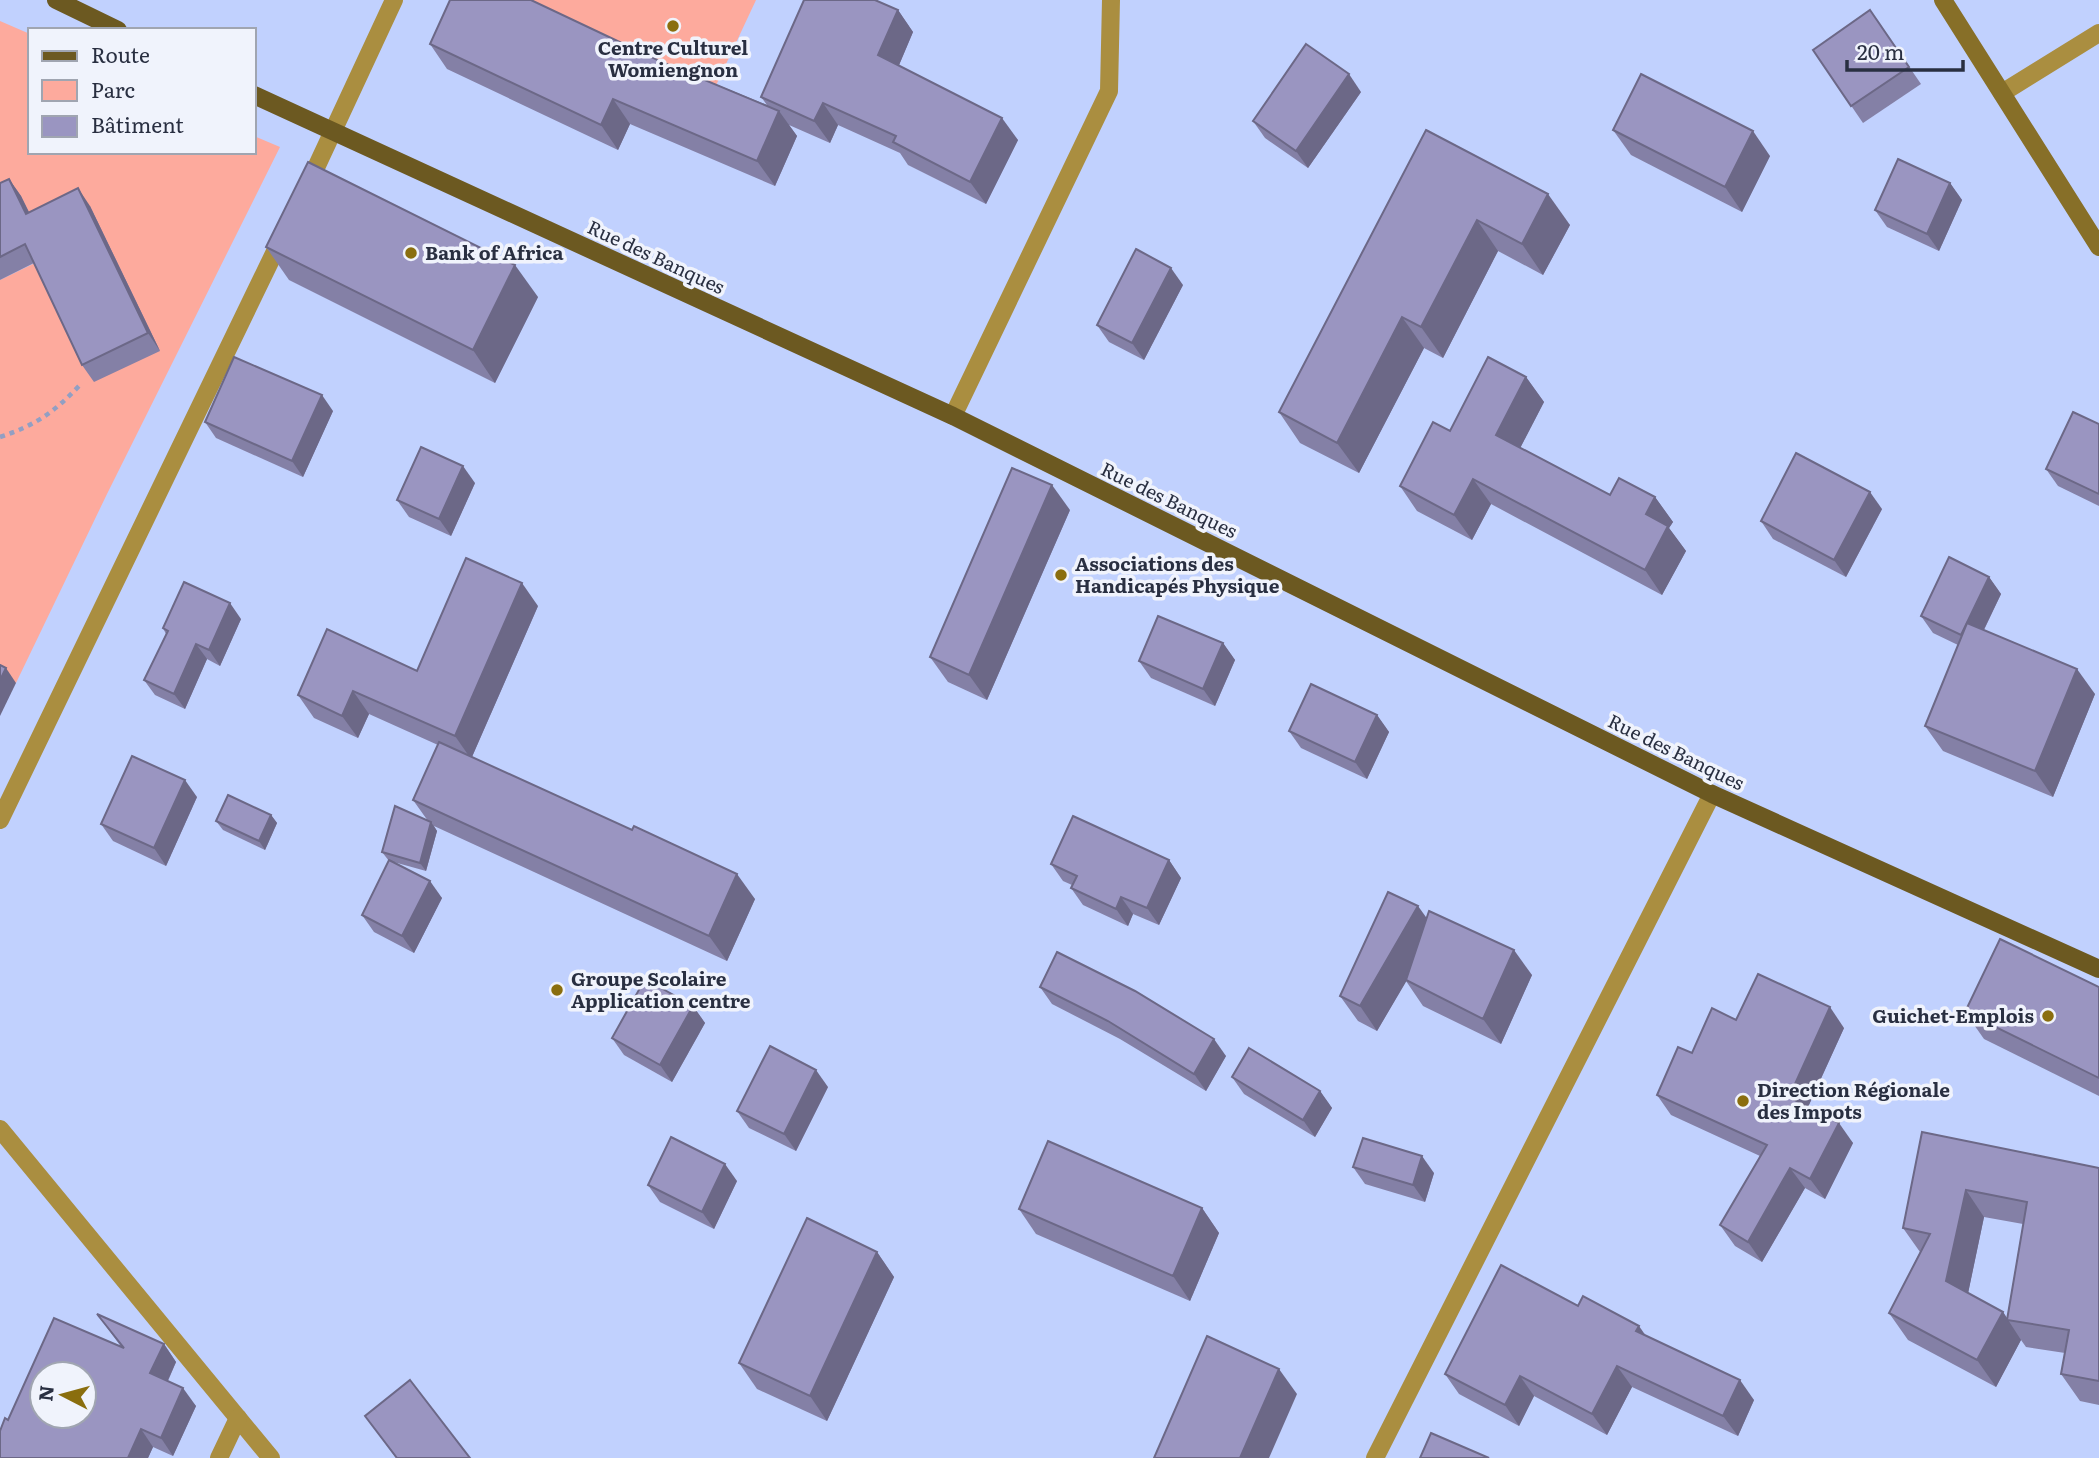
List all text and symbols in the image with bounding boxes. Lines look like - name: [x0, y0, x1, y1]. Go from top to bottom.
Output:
- marker: Centre Culturel Womiengnon: [665, 18, 681, 34]
- legend: [28, 28, 256, 154]
- scale bar: [1847, 28, 1962, 72]
- place label: Centre Culturel Womiengnon: [598, 33, 748, 83]
- text: 20 m: [1857, 35, 1904, 66]
- text: Route: [91, 38, 150, 69]
- text: Parc: [91, 73, 135, 104]
- text: Bâtiment: [91, 108, 184, 139]
- street label: Rue des Banques: [583, 212, 730, 300]
- place label: Bank of Africa: [425, 238, 563, 266]
- marker: Bank of Africa: [403, 245, 419, 261]
- street label: Rue des Banques: [1097, 454, 1243, 544]
- place label: Associations des Handicapés Physique: [1075, 549, 1280, 599]
- marker: Associations des Handicapés Physique: [1053, 567, 1069, 583]
- street label: Rue des Banques: [1604, 706, 1750, 796]
- place label: Groupe Scolaire Application centre: [571, 964, 751, 1014]
- marker: Groupe Scolaire Application centre: [549, 982, 565, 998]
- place label: Guichet-Emplois: [1872, 1001, 2034, 1029]
- marker: Guichet-Emplois: [2040, 1008, 2056, 1024]
- place label: Direction Régionale des Impots: [1757, 1075, 1950, 1125]
- marker: Direction Régionale des Impots: [1735, 1093, 1751, 1109]
- north arrow: [28, 1360, 98, 1430]
- text: N: [30, 1384, 60, 1403]

